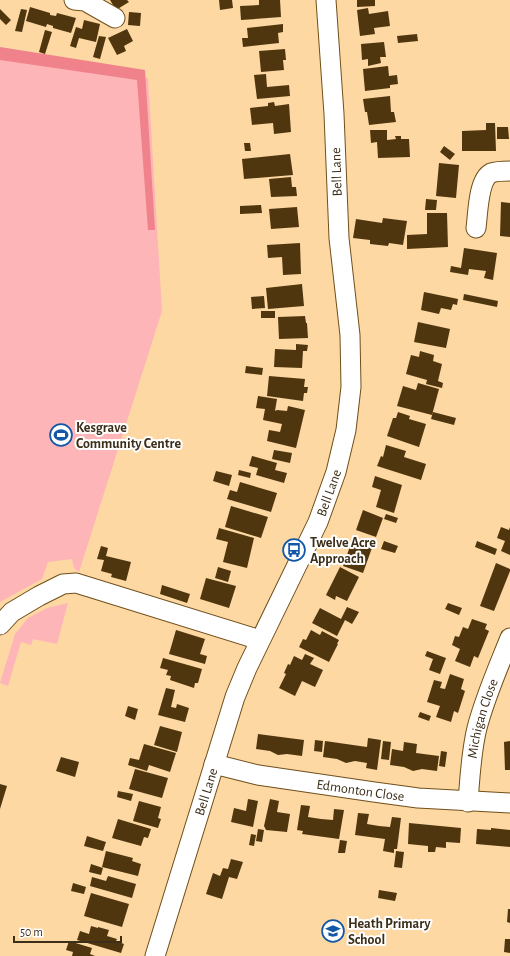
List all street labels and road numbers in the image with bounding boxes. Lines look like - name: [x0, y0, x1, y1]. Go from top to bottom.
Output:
- street label: Bell Lane: [329, 147, 345, 197]
- street label: Bell Lane: [315, 468, 344, 518]
- street label: Michigan Close: [466, 677, 501, 759]
- street label: Bell Lane: [193, 766, 221, 817]
- street label: Edmonton Close: [316, 778, 405, 804]

